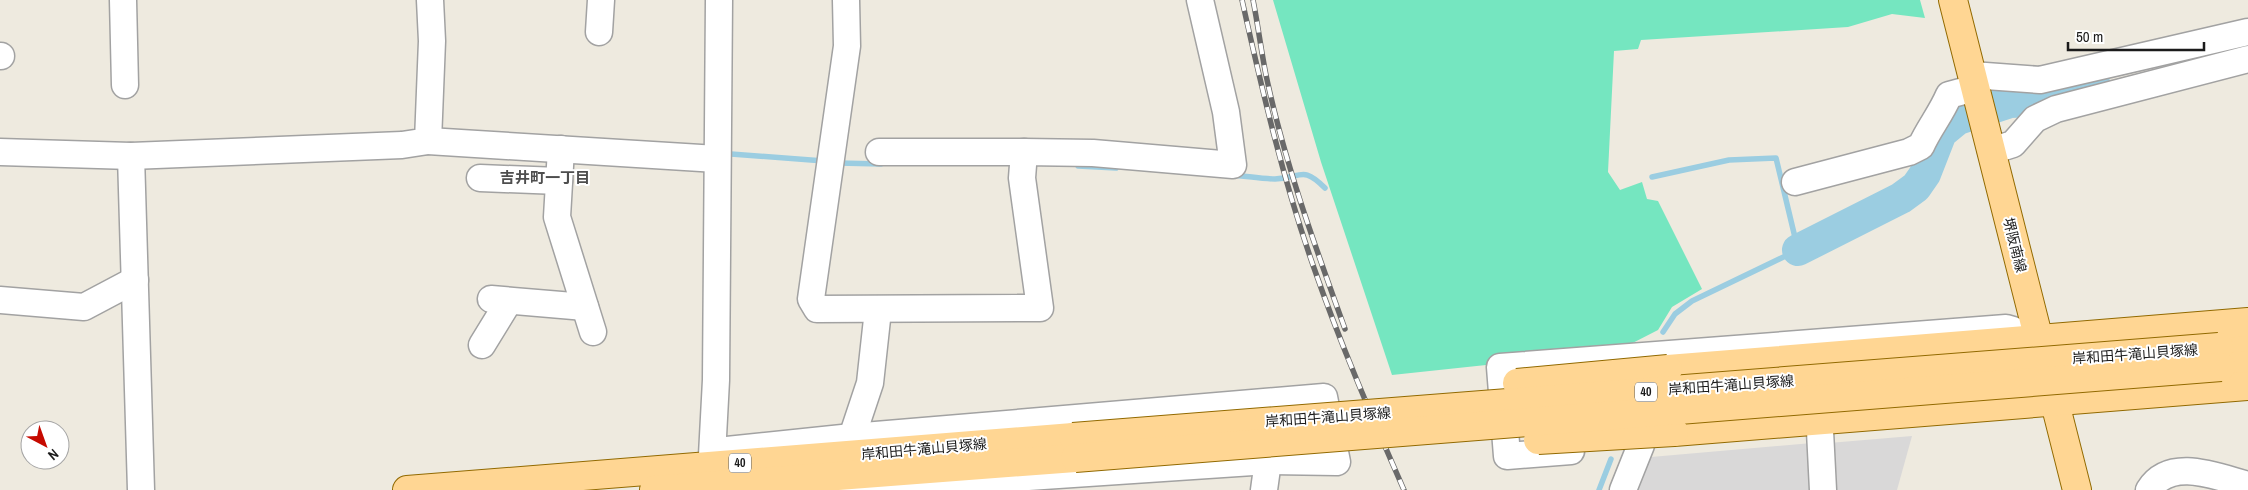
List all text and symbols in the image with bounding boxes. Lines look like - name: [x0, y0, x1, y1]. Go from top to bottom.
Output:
- scale bar: [2068, 20, 2204, 52]
- text: 50 m: [2076, 26, 2103, 47]
- district label: 吉井町一丁目: [500, 167, 590, 188]
- street label: 堺阪南線: [1999, 216, 2031, 274]
- street label: 岸和田牛滝山貝塚線: [2072, 341, 2198, 367]
- street label: 岸和田牛滝山貝塚線: [1668, 372, 1794, 398]
- road number: 40: [1635, 382, 1657, 402]
- street label: 岸和田牛滝山貝塚線: [1265, 404, 1391, 430]
- north arrow: [20, 420, 70, 470]
- street label: 岸和田牛滝山貝塚線: [860, 435, 988, 463]
- text: N: [44, 445, 63, 464]
- road number: 40: [729, 453, 751, 472]

